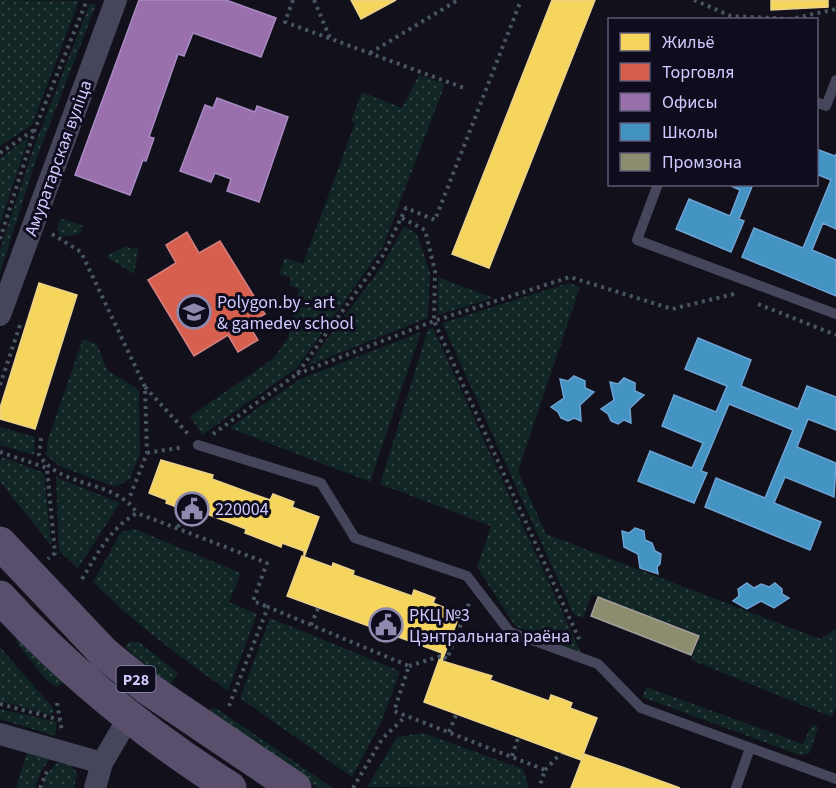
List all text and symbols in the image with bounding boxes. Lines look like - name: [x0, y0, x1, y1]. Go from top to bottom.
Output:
- legend: [608, 18, 818, 186]
- text: Жильё: [662, 30, 715, 55]
- text: Торговля: [662, 60, 735, 85]
- street label: Амуратарская вуліца: [19, 77, 98, 240]
- text: Офисы: [662, 90, 718, 115]
- text: Школы: [662, 120, 718, 145]
- text: Промзона: [662, 150, 742, 175]
- place label: Polygon.by - art & gamedev school: [217, 290, 354, 336]
- school or university icon: Polygon.by - art & gamedev school: [176, 294, 212, 330]
- public building icon: 220004: [174, 491, 210, 527]
- place label: 220004: [215, 497, 269, 522]
- place label: РКЦ №3 Цэнтральнага раёна: [409, 603, 570, 649]
- public building icon: РКЦ №3 Цэнтральнага раёна: [368, 607, 404, 643]
- road number: Р28: [116, 666, 156, 692]

